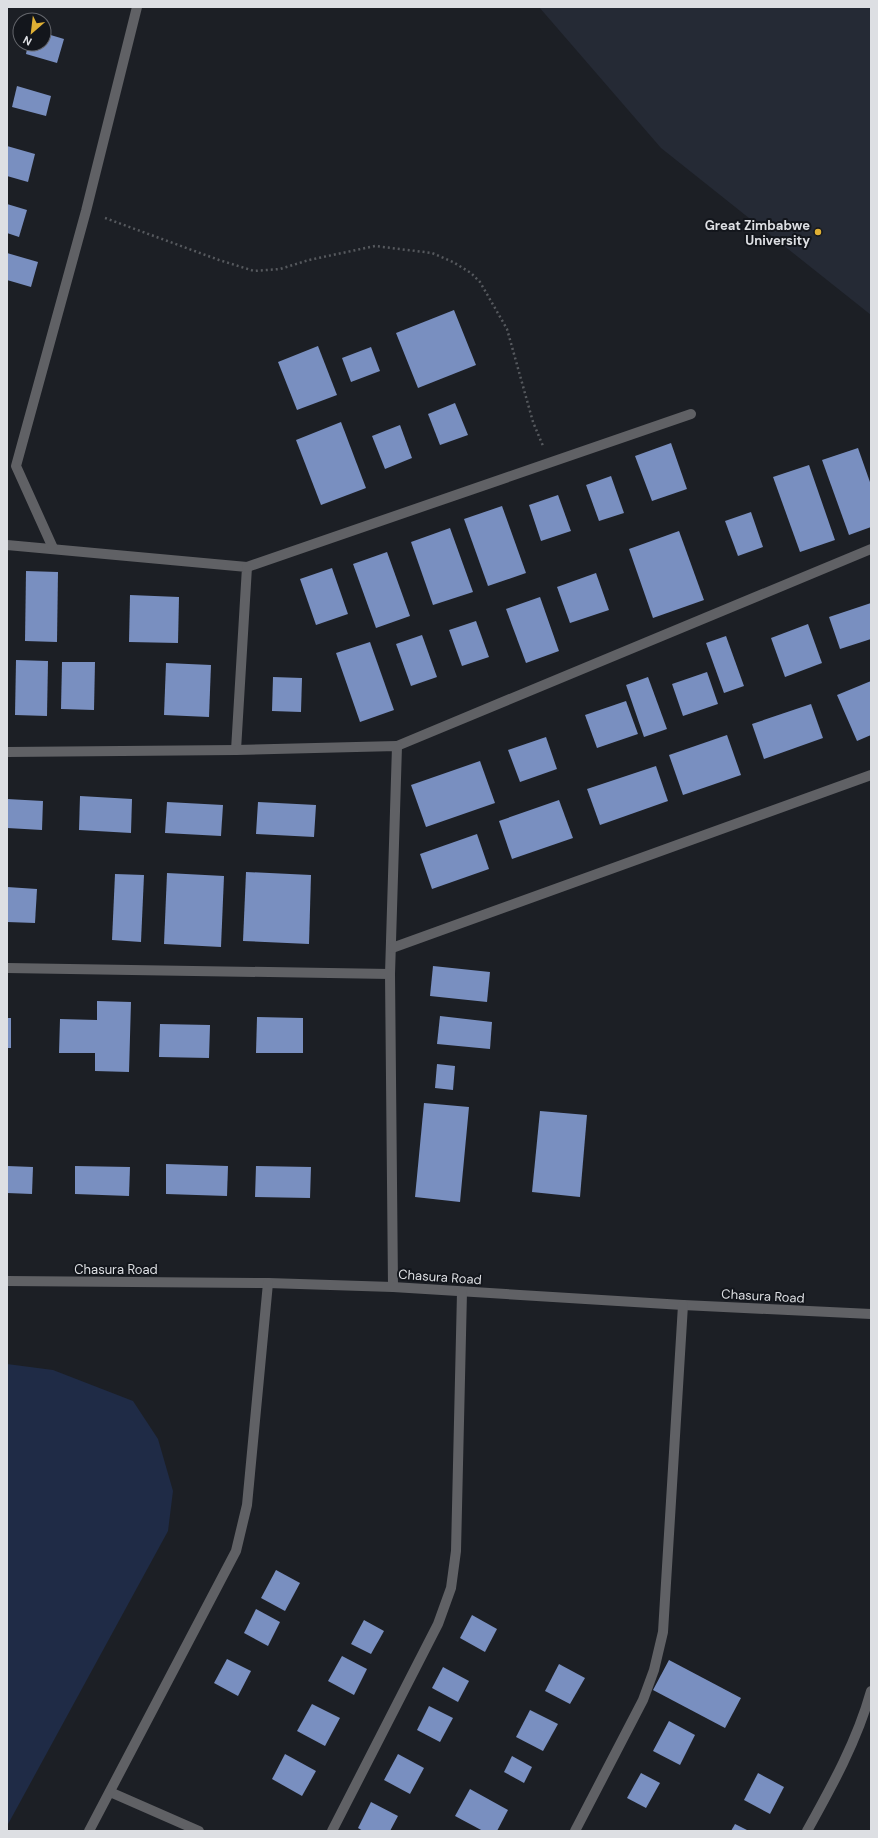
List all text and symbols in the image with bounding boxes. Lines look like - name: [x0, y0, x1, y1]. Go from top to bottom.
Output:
- north arrow: [12, 12, 52, 52]
- text: N: [20, 33, 34, 49]
- place label: Great Zimbabwe University: [705, 217, 810, 249]
- marker: Great Zimbabwe University: [813, 227, 823, 237]
- street label: Chasura Road: [74, 1261, 158, 1278]
- street label: Chasura Road: [398, 1266, 482, 1288]
- street label: Chasura Road: [721, 1285, 805, 1307]

